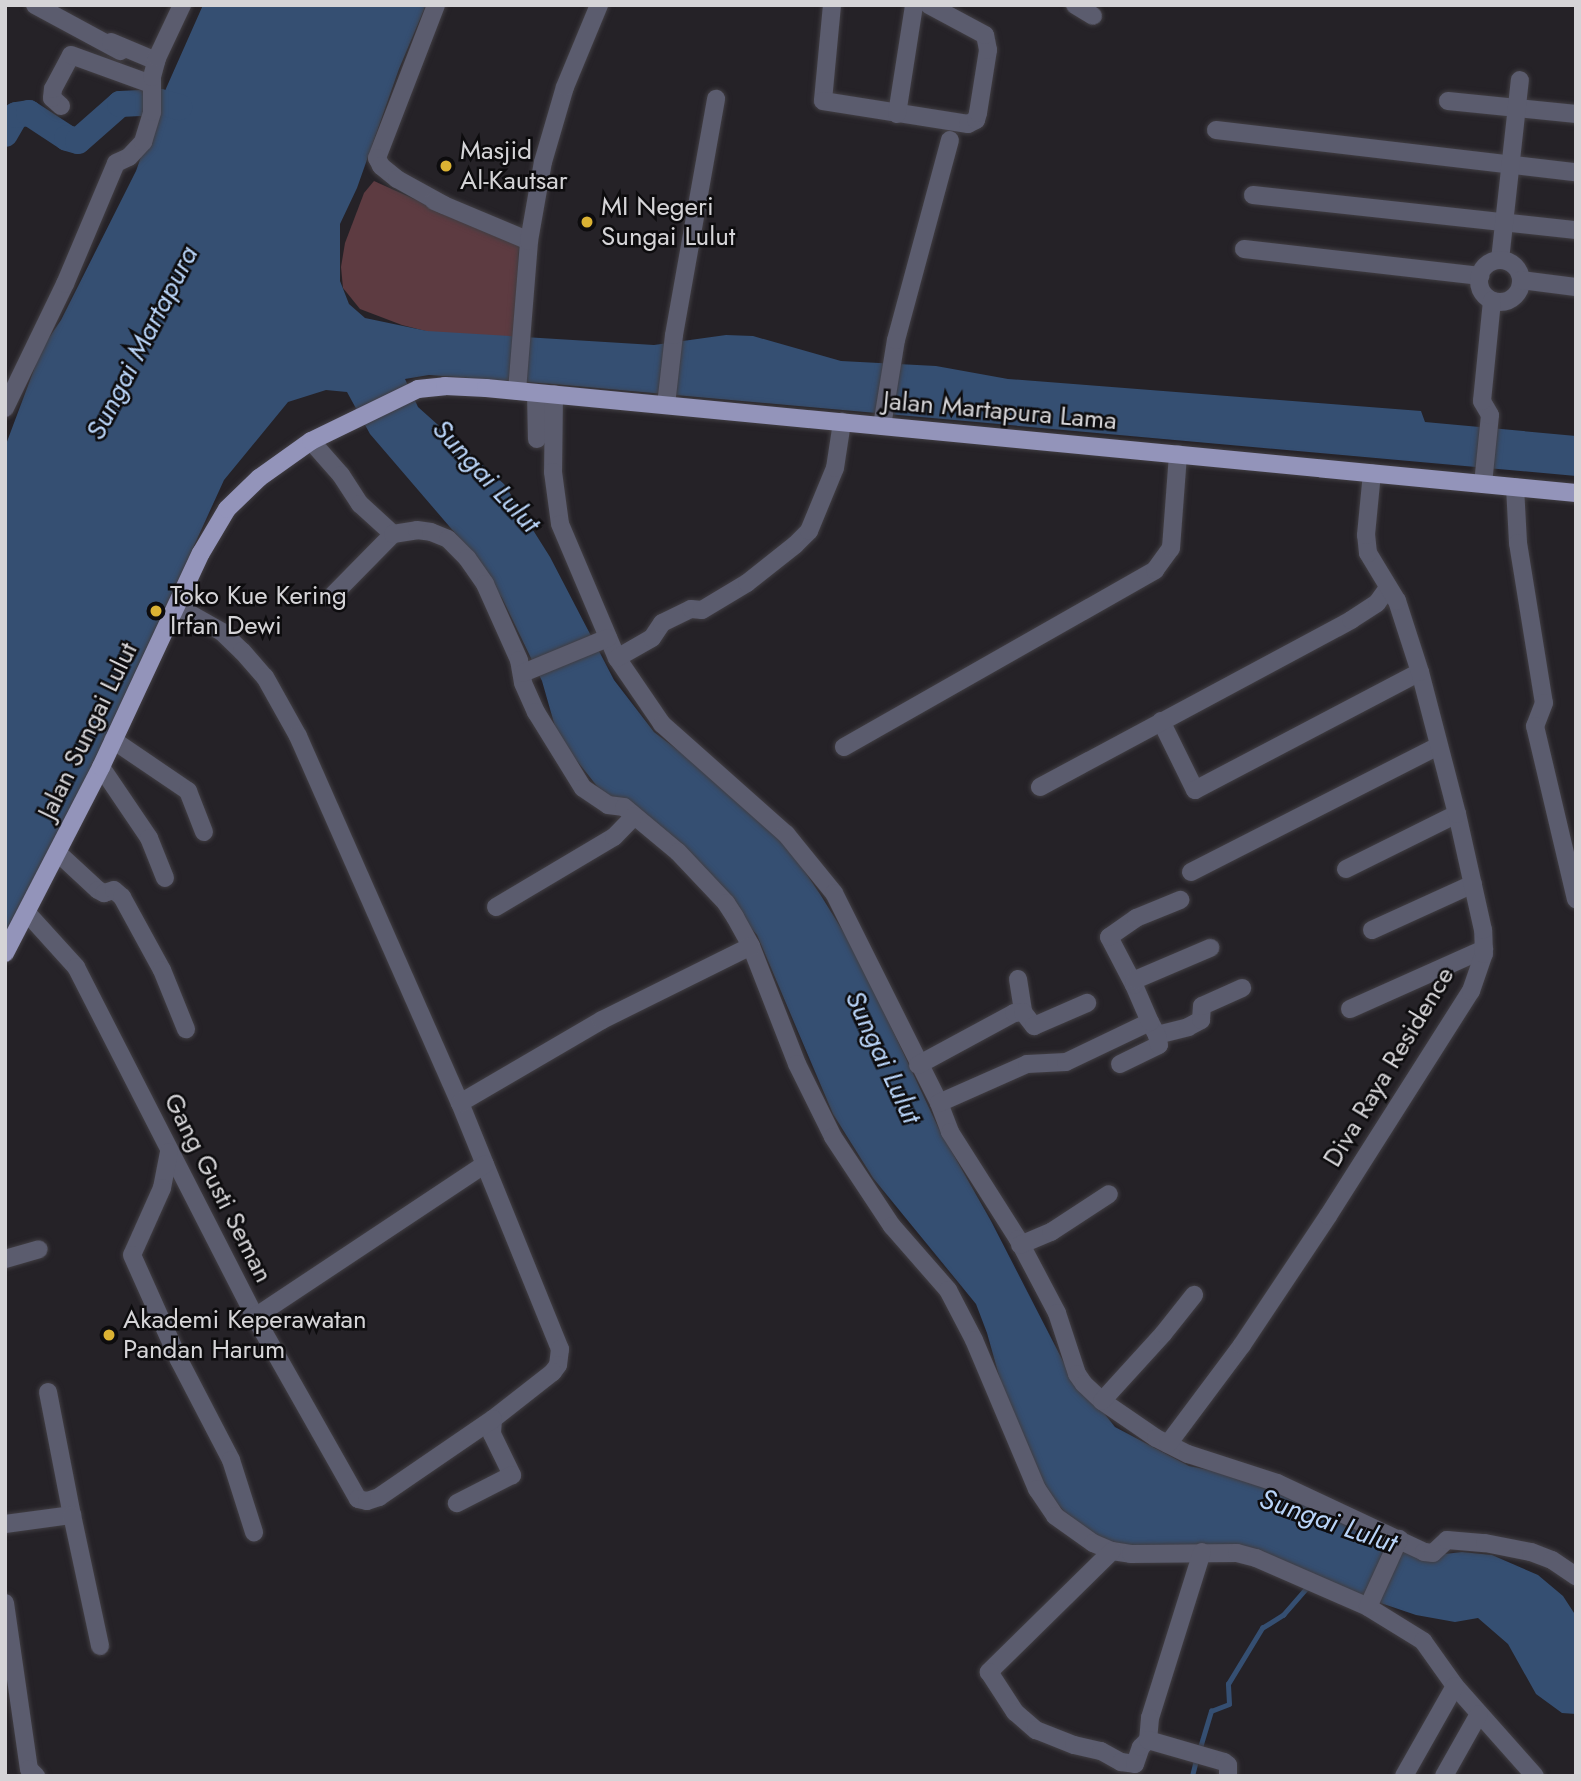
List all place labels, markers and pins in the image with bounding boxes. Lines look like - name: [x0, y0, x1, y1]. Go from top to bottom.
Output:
- place label: Masjid Al-Kautsar: [460, 135, 568, 196]
- marker: Masjid Al-Kautsar: [438, 158, 454, 174]
- place label: MI Negeri Sungai Lulut: [601, 191, 735, 252]
- marker: MI Negeri Sungai Lulut: [579, 214, 595, 230]
- place label: Toko Kue Kering Irfan Dewi: [170, 580, 347, 642]
- marker: Toko Kue Kering Irfan Dewi: [148, 603, 164, 619]
- place label: Akademi Keperawatan Pandan Harum: [123, 1304, 367, 1366]
- marker: Akademi Keperawatan Pandan Harum: [101, 1327, 117, 1343]

